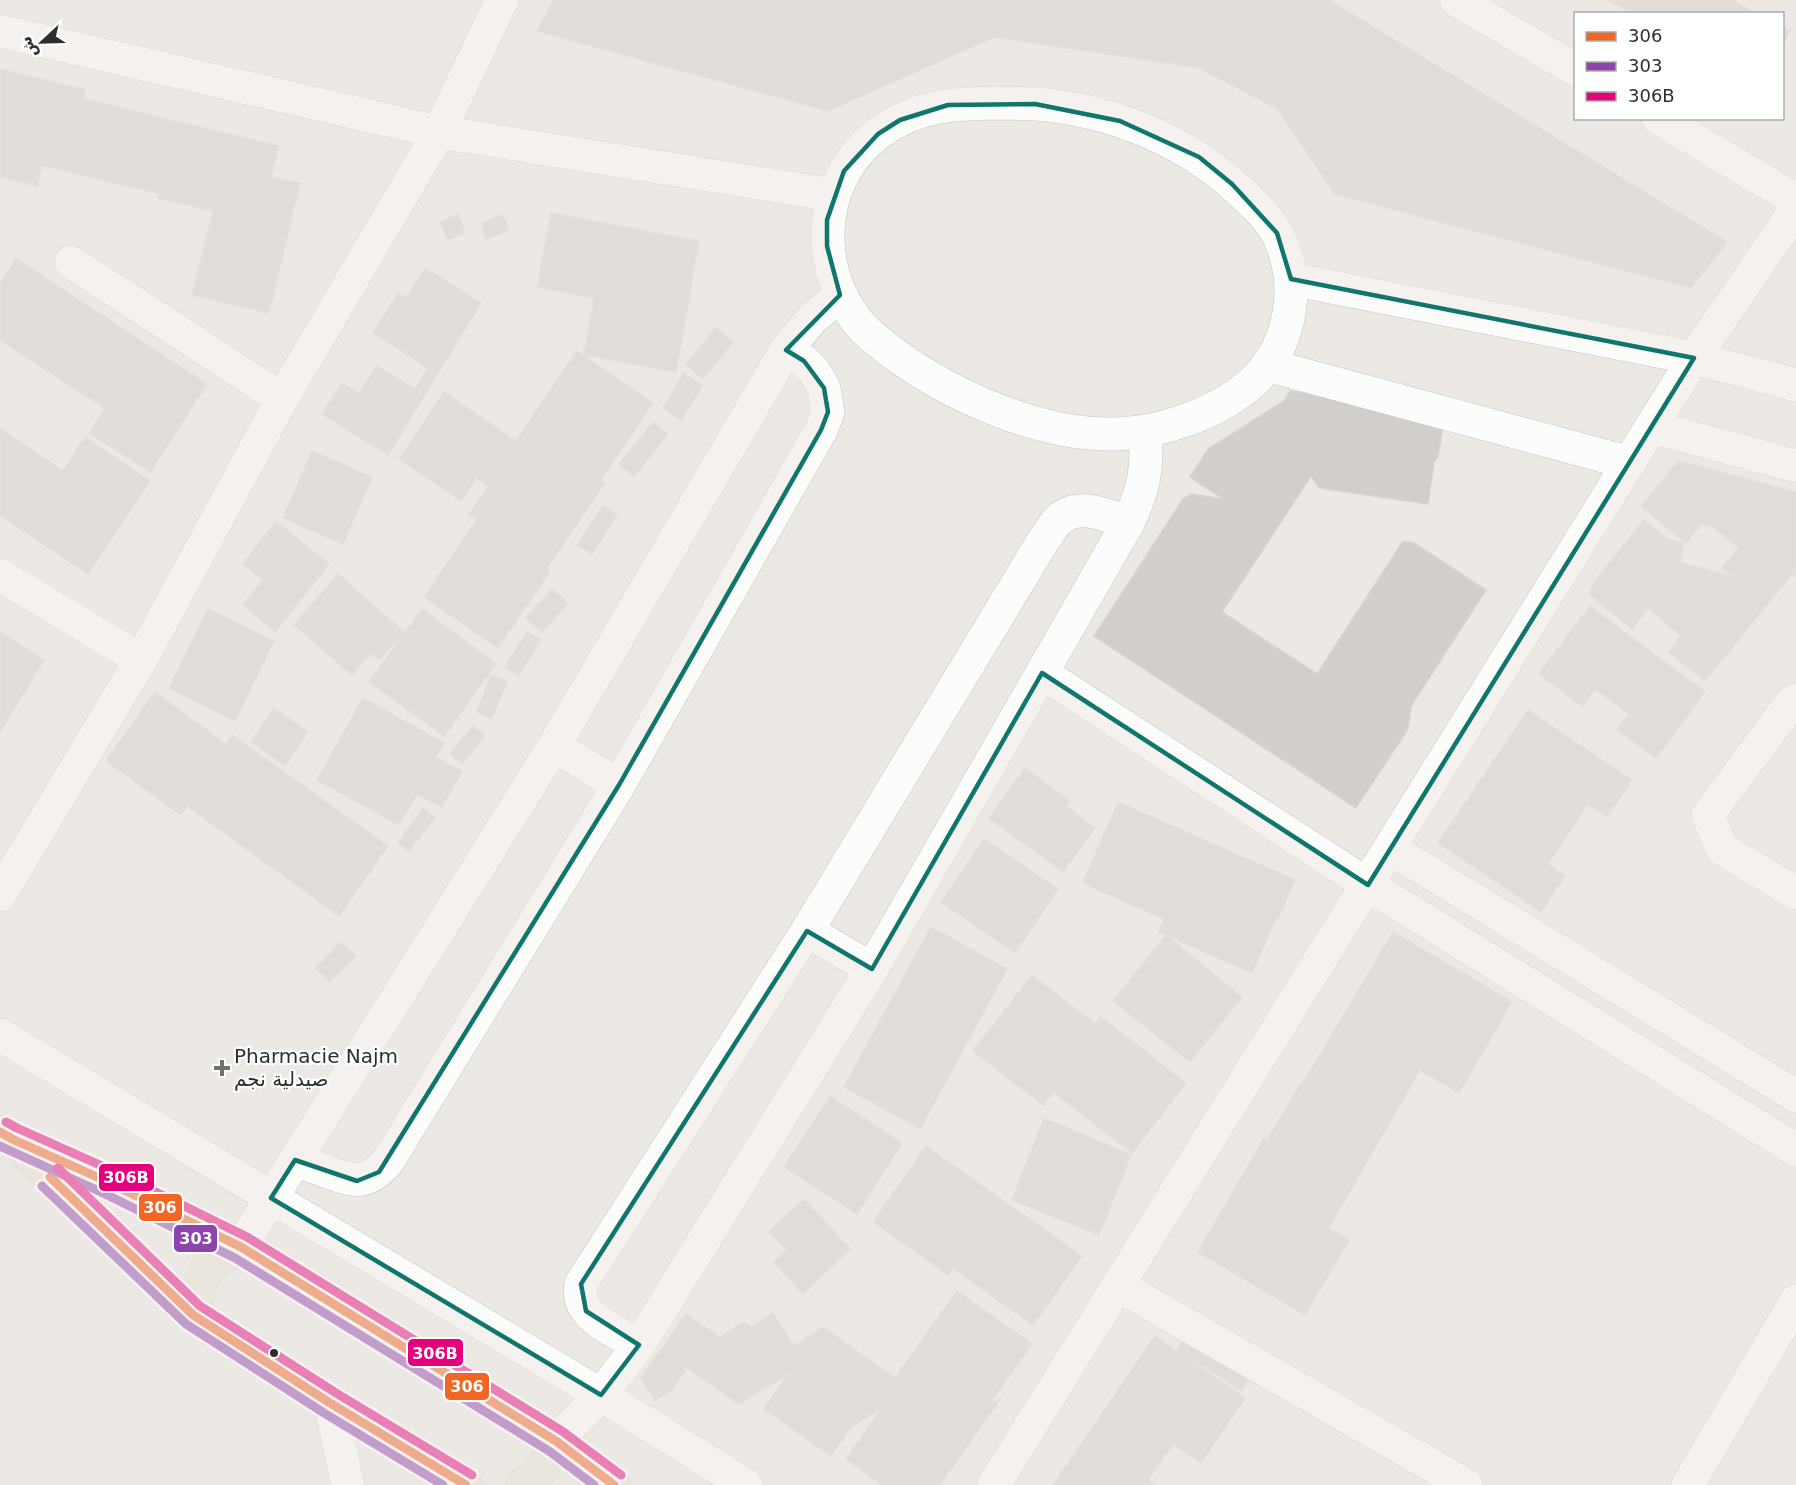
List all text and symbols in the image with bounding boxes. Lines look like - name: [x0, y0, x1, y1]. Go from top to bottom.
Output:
- north arrow: [12, 12, 72, 72]
- legend: [1574, 12, 1784, 120]
- text: 306: [1628, 25, 1662, 46]
- text: ش: [16, 34, 41, 61]
- text: 303: [1628, 55, 1662, 76]
- text: 306B: [1628, 85, 1675, 106]
- place label: Pharmacie Najm صيدلية نجم: [234, 1044, 398, 1091]
- marker: Pharmacie Najm صيدلية نجم: [215, 1061, 229, 1075]
- line badge: 306B: [98, 1163, 155, 1192]
- text: 306B: [103, 1168, 149, 1187]
- line badge: 306: [138, 1193, 183, 1222]
- text: 306: [143, 1198, 177, 1217]
- line badge: 303: [173, 1224, 218, 1253]
- text: 303: [179, 1229, 213, 1248]
- line badge: 306B: [407, 1338, 464, 1367]
- text: 306B: [412, 1344, 458, 1363]
- unlabelled marker: [268, 1347, 280, 1359]
- line badge: 306: [444, 1372, 490, 1401]
- text: 306: [450, 1377, 484, 1396]

